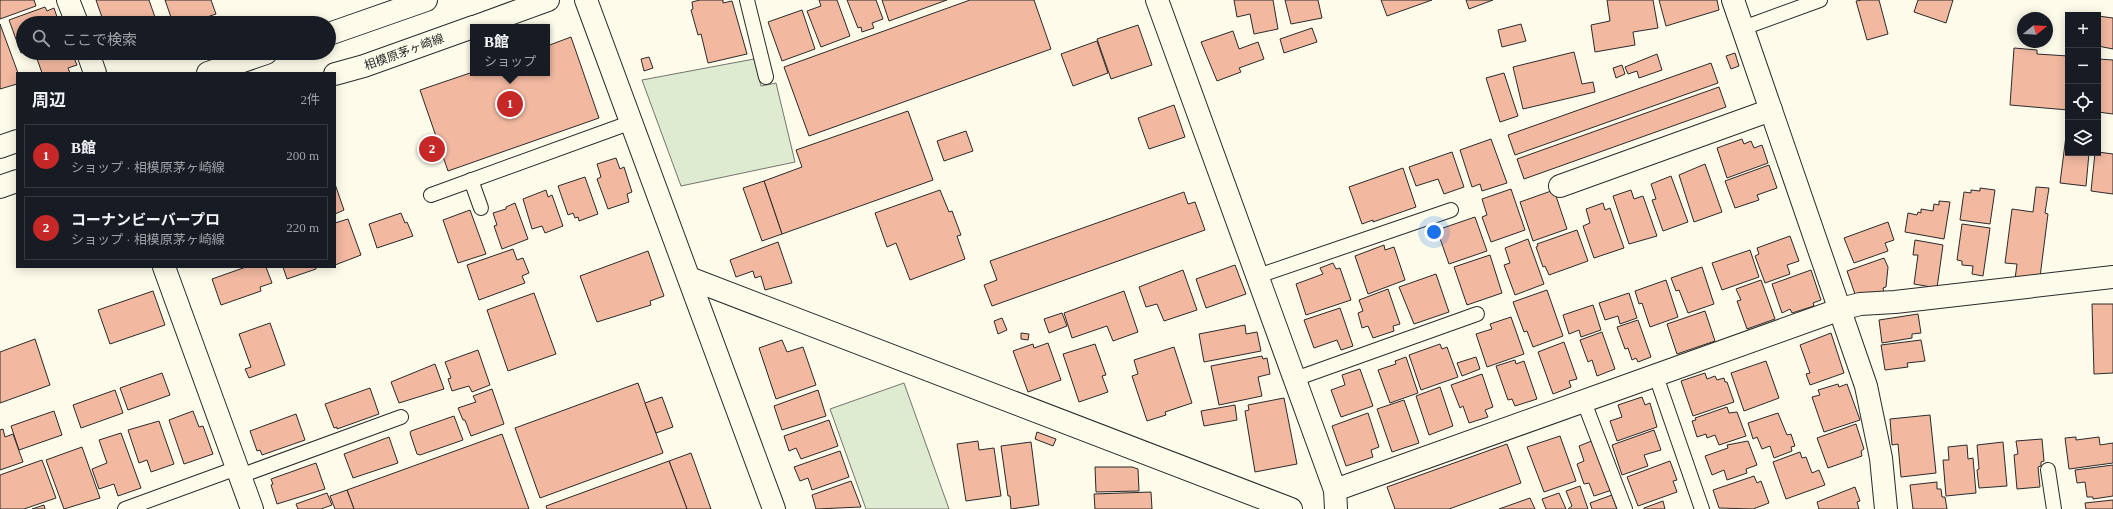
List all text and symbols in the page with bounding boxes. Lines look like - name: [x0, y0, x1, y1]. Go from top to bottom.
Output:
- north arrow: [2017, 12, 2053, 48]
- map controls: [2065, 12, 2101, 156]
- button: +: [2065, 12, 2101, 48]
- search box: [16, 16, 336, 60]
- popup: [470, 24, 550, 76]
- icon: search: [30, 27, 52, 49]
- street label: 相模原茅ヶ崎線: [362, 31, 446, 73]
- text: ここで検索: [62, 32, 137, 48]
- text: B館: [484, 34, 509, 50]
- button: −: [2065, 48, 2101, 84]
- text: ショップ: [484, 54, 536, 69]
- button: locate: [2065, 84, 2101, 120]
- pin: 1: [497, 89, 523, 119]
- text: 周辺: [32, 91, 66, 110]
- text: 2件: [300, 92, 320, 107]
- button: layers: [2065, 120, 2101, 156]
- pin: 2: [419, 134, 445, 164]
- text: B館: [71, 140, 96, 156]
- text: 1: [43, 148, 49, 163]
- text: 200 m: [286, 148, 319, 163]
- text: ショップ · 相模原茅ヶ崎線: [71, 160, 225, 175]
- text: コーナンビーバープロ: [71, 212, 220, 228]
- text: 2: [43, 220, 49, 235]
- text: 220 m: [286, 220, 319, 235]
- your location: [1424, 222, 1444, 242]
- text: ショップ · 相模原茅ヶ崎線: [71, 232, 225, 247]

